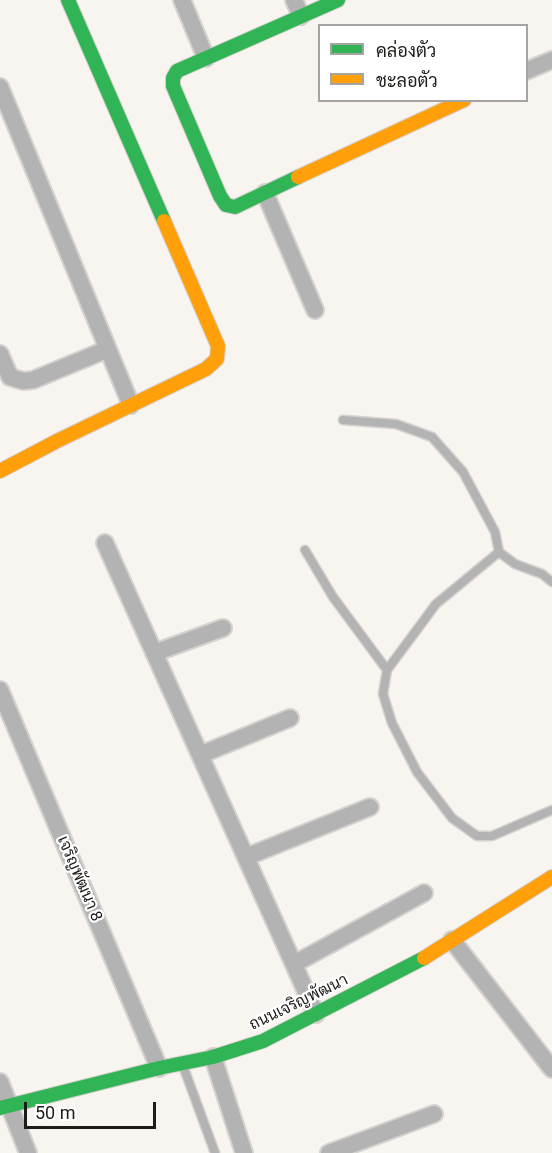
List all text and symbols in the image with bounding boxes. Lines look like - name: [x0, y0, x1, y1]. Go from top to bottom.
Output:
- legend: [318, 24, 528, 102]
- text: คล่องตัว: [376, 40, 436, 61]
- text: ชะลอตัว: [376, 70, 438, 91]
- street label: เจริญพัฒนา 8: [52, 834, 106, 924]
- street label: ถนนเจริญพัฒนา: [247, 971, 351, 1035]
- scale bar: [27, 1090, 159, 1128]
- text: 50 m: [35, 1102, 75, 1123]

